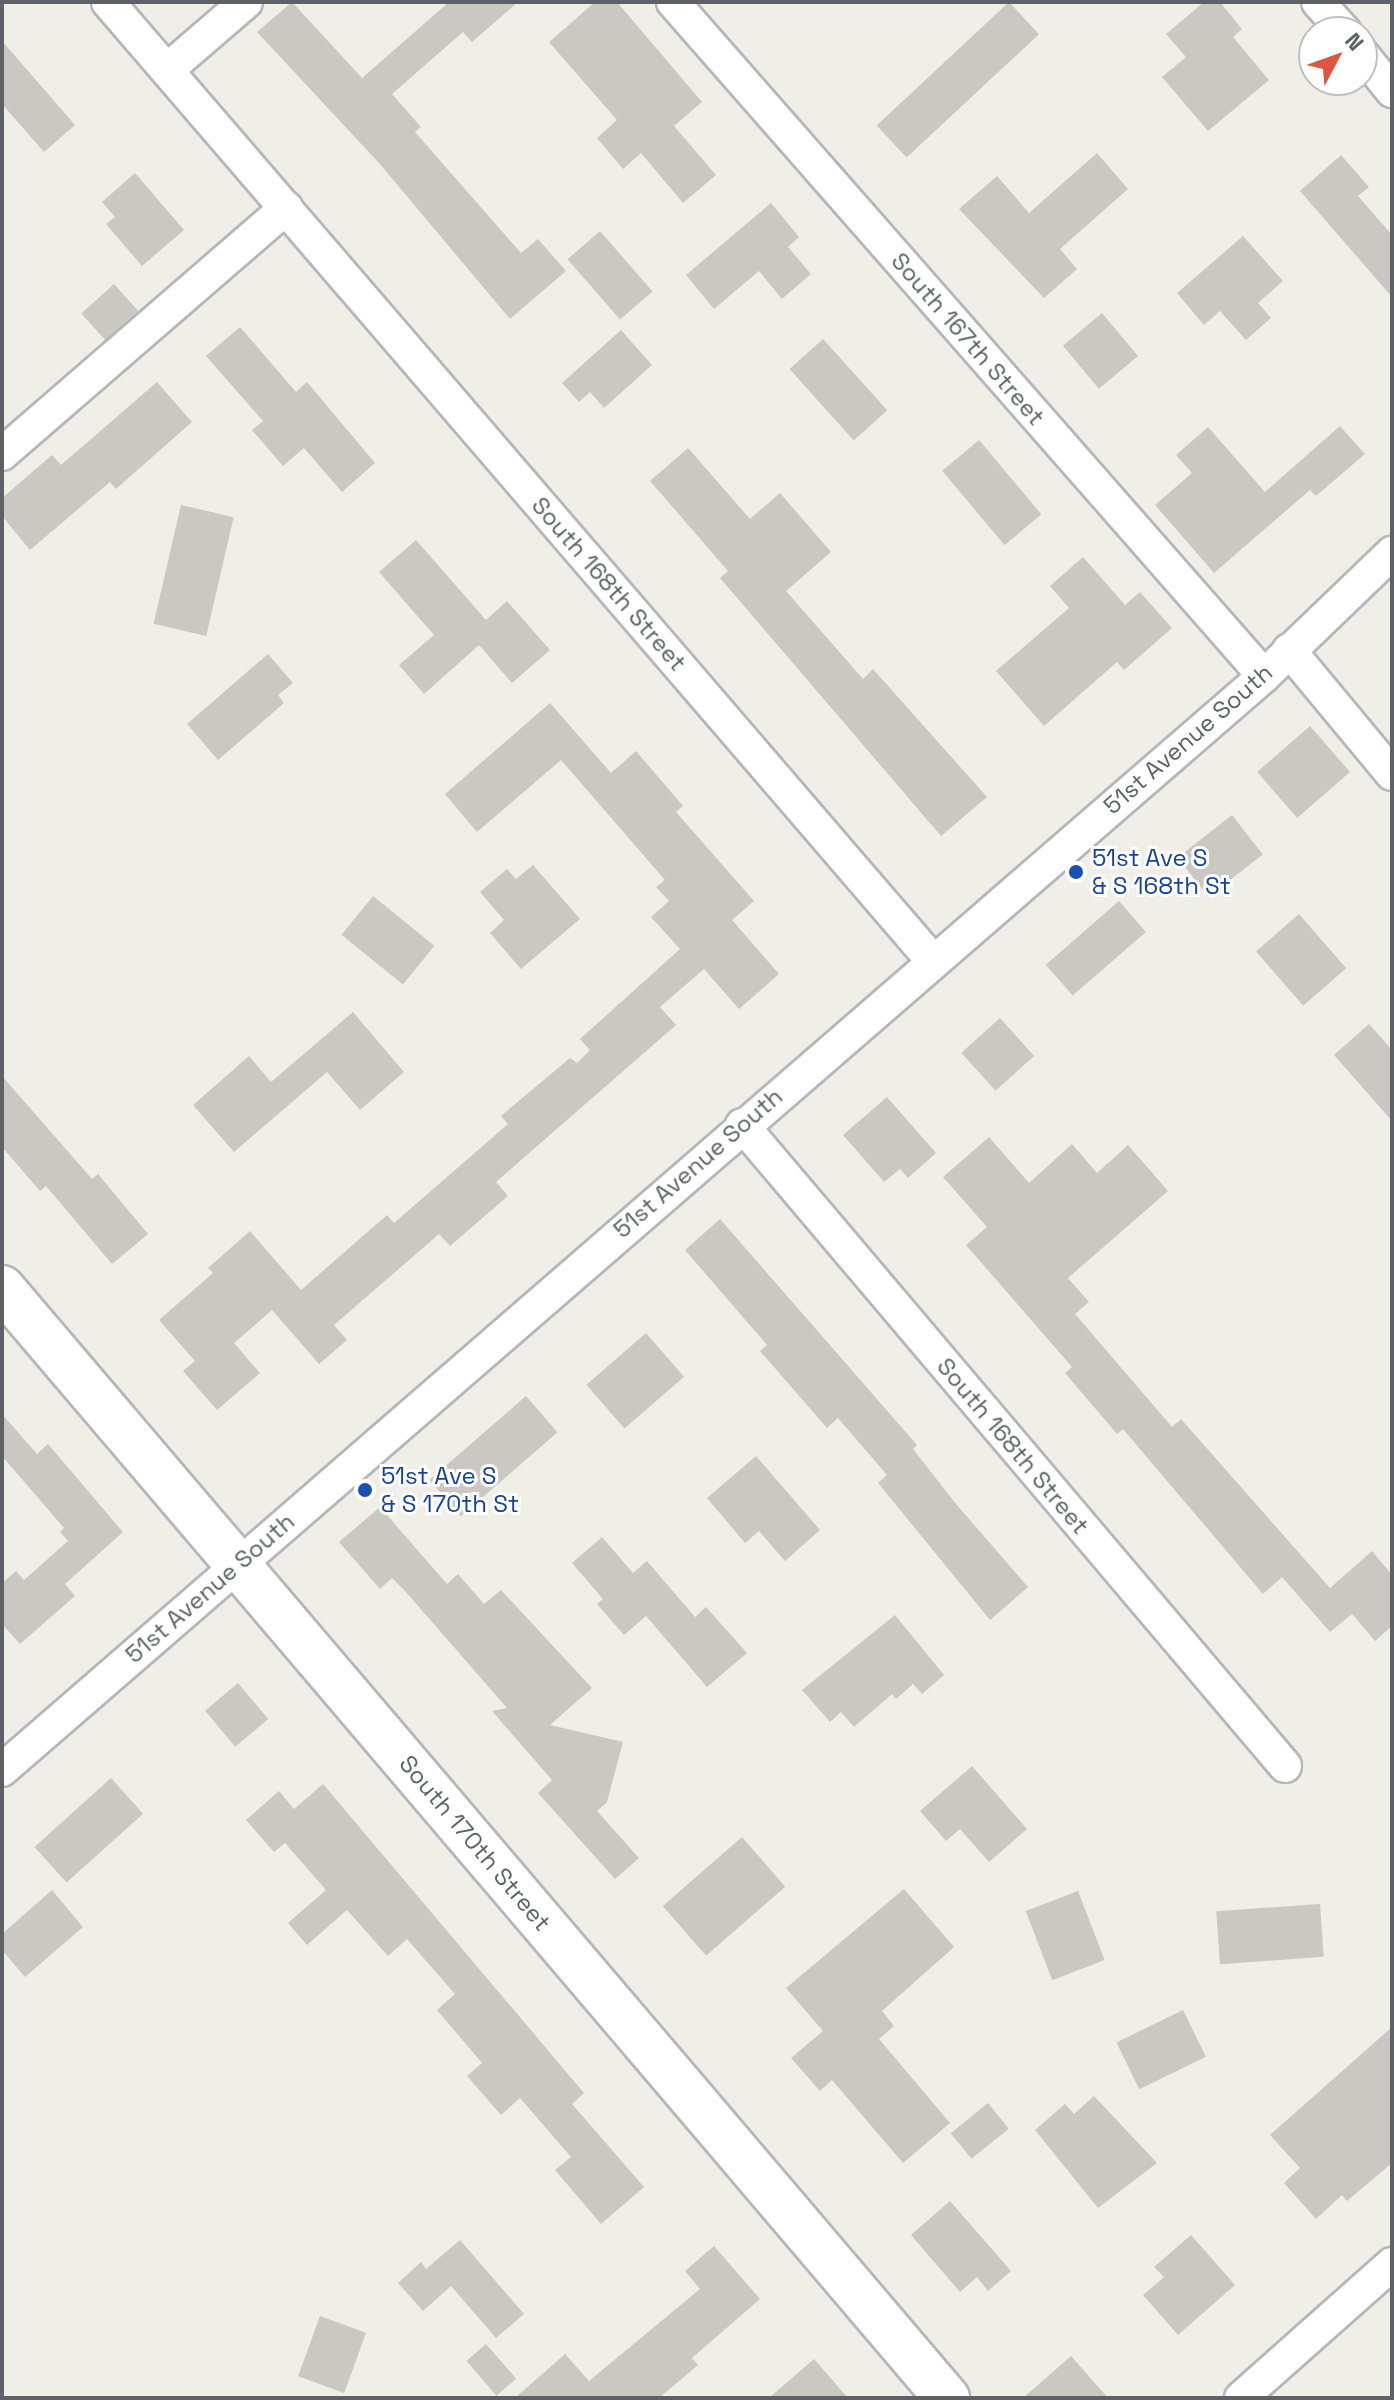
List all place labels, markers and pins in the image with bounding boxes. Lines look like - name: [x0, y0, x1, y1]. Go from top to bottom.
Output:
- place label: 51st Ave S & S 168th St: [1092, 844, 1231, 900]
- marker: 51st Ave S & S 168th St: [1067, 863, 1085, 881]
- place label: 51st Ave S & S 170th St: [381, 1462, 519, 1518]
- marker: 51st Ave S & S 170th St: [356, 1481, 374, 1499]

